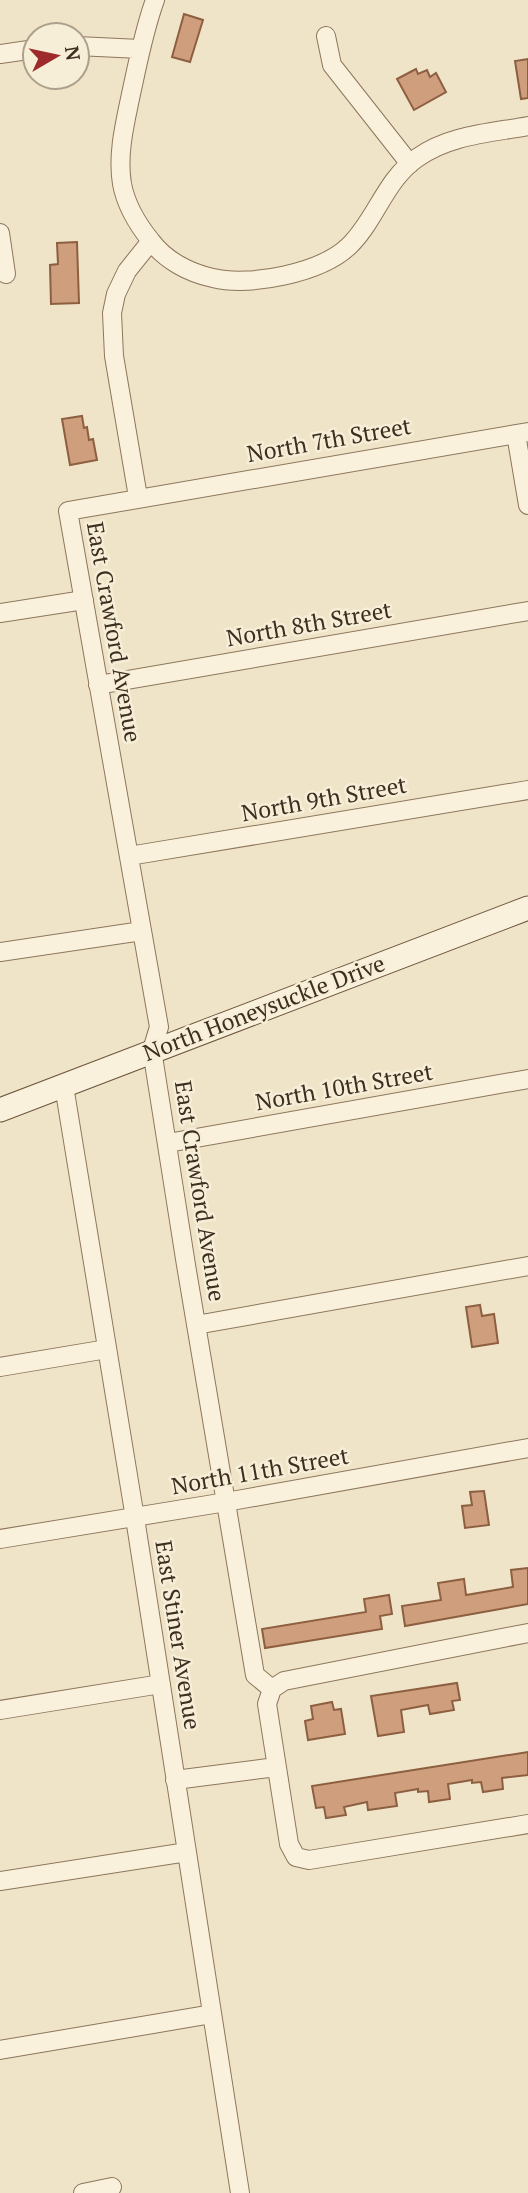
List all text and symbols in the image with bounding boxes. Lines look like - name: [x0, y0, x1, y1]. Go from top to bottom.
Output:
- north arrow: [21, 21, 91, 91]
- text: N: [60, 44, 87, 63]
- street label: North 7th Street: [244, 410, 414, 469]
- street label: East Crawford Avenue: [80, 519, 149, 745]
- street label: North 8th Street: [224, 594, 394, 653]
- street label: North 9th Street: [239, 769, 409, 828]
- street label: North Honeysuckle Drive: [138, 947, 389, 1068]
- street label: North 10th Street: [253, 1056, 435, 1117]
- street label: East Crawford Avenue: [168, 1078, 233, 1304]
- street label: North 11th Street: [169, 1440, 351, 1501]
- street label: East Stiner Avenue: [148, 1538, 209, 1732]

